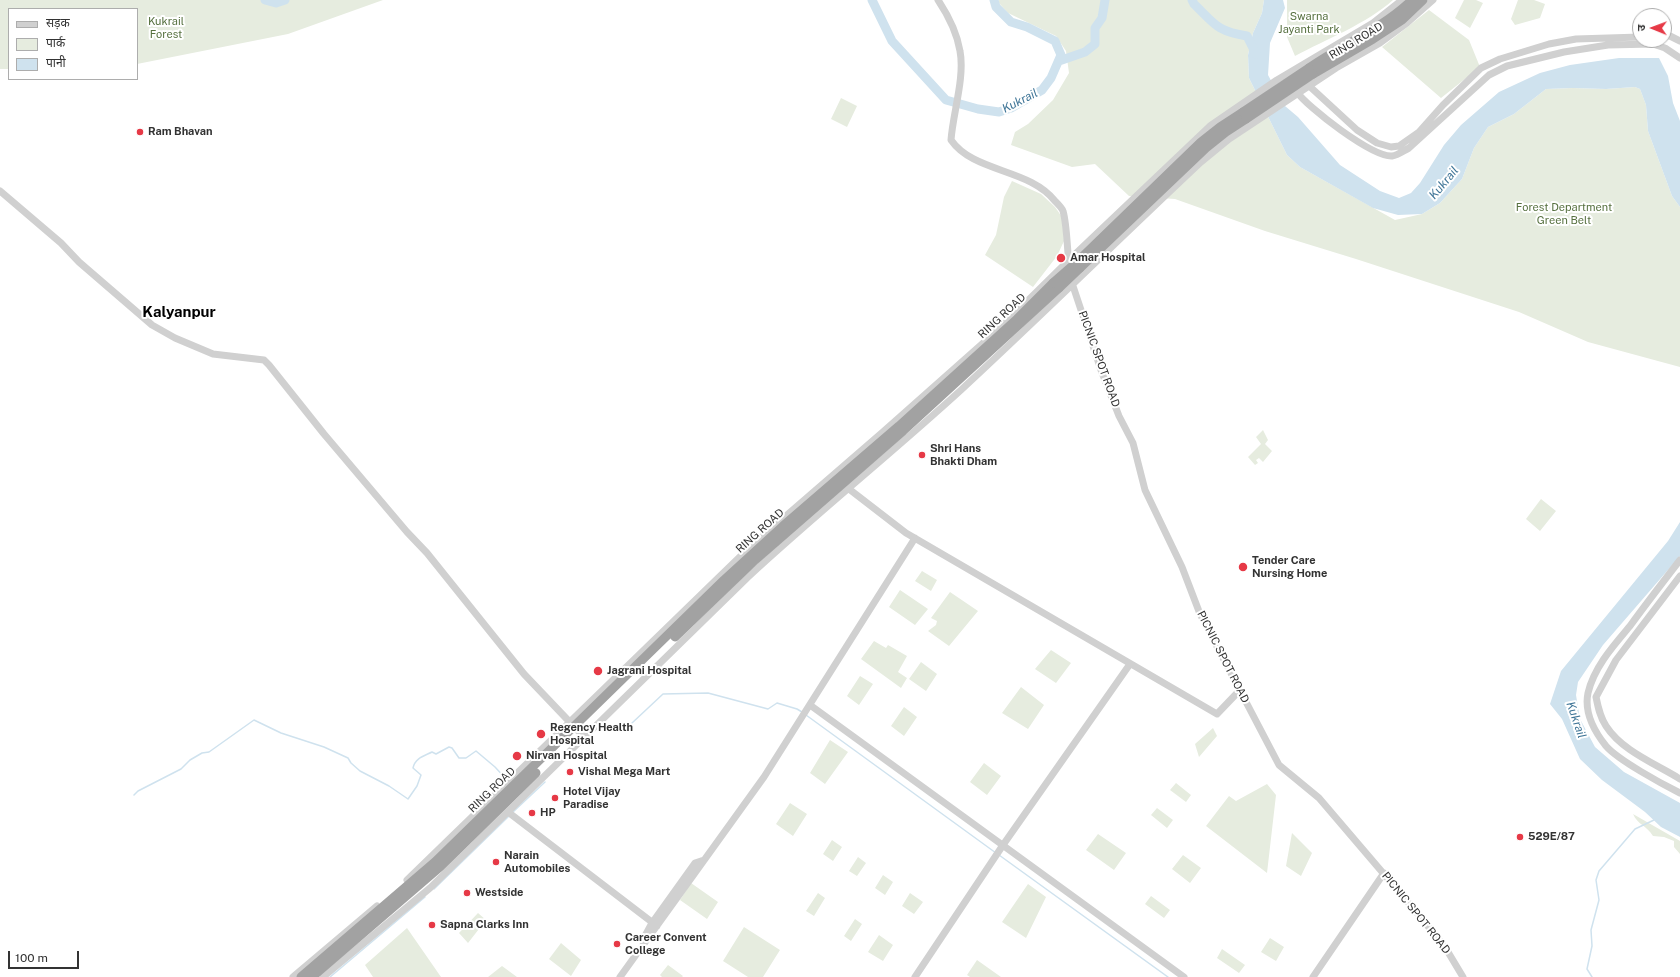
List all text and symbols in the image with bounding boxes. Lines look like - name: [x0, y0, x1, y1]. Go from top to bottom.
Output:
- legend: [8, 8, 138, 80]
- north arrow: [1632, 8, 1672, 48]
- park label: Swarna Jayanti Park: [1278, 10, 1340, 36]
- park label: Kukrail Forest: [148, 15, 184, 41]
- text: सड़क: [46, 16, 70, 30]
- street label: RING ROAD: [1327, 20, 1385, 62]
- text: उ: [1635, 24, 1647, 31]
- text: पार्क: [46, 36, 65, 50]
- text: पानी: [46, 56, 66, 70]
- water label: Kukrail: [1000, 86, 1040, 116]
- place label: Ram Bhavan: [148, 125, 212, 139]
- marker: Ram Bhavan: [135, 127, 145, 137]
- water label: Kukrail: [1426, 164, 1462, 202]
- park label: Forest Department Green Belt: [1516, 201, 1612, 227]
- place label: Amar Hospital: [1070, 251, 1146, 265]
- marker: Amar Hospital: [1055, 252, 1067, 264]
- street label: RING ROAD: [976, 291, 1028, 341]
- district label: Kalyanpur: [142, 303, 216, 321]
- street label: PICNIC SPOT ROAD: [1075, 309, 1123, 409]
- place label: Shri Hans Bhakti Dham: [930, 442, 997, 468]
- marker: Shri Hans Bhakti Dham: [917, 450, 927, 460]
- street label: RING ROAD: [733, 506, 787, 556]
- place label: Tender Care Nursing Home: [1252, 554, 1327, 580]
- marker: Tender Care Nursing Home: [1237, 561, 1249, 573]
- street label: PICNIC SPOT ROAD: [1194, 609, 1252, 705]
- place label: Jagrani Hospital: [607, 664, 692, 678]
- marker: Jagrani Hospital: [592, 665, 604, 677]
- water label: Kukrail: [1563, 700, 1589, 740]
- place label: Regency Health Hospital: [550, 721, 633, 747]
- marker: Regency Health Hospital: [535, 728, 547, 740]
- place label: Nirvan Hospital: [526, 749, 607, 763]
- marker: Nirvan Hospital: [511, 750, 523, 762]
- street label: RING ROAD: [466, 764, 518, 816]
- place label: Vishal Mega Mart: [578, 765, 670, 779]
- marker: Vishal Mega Mart: [565, 767, 575, 777]
- place label: Hotel Vijay Paradise: [563, 785, 620, 811]
- marker: Hotel Vijay Paradise: [550, 793, 560, 803]
- place label: HP: [540, 806, 556, 820]
- marker: HP: [527, 808, 537, 818]
- place label: 529E/87: [1528, 830, 1575, 844]
- marker: 529E/87: [1515, 832, 1525, 842]
- place label: Narain Automobiles: [504, 849, 570, 875]
- marker: Narain Automobiles: [491, 857, 501, 867]
- street label: PICNIC SPOT ROAD: [1379, 869, 1453, 957]
- place label: Westside: [475, 886, 523, 900]
- marker: Westside: [462, 888, 472, 898]
- place label: Sapna Clarks Inn: [440, 918, 529, 932]
- marker: Sapna Clarks Inn: [427, 920, 437, 930]
- place label: Career Convent College: [625, 931, 707, 957]
- marker: Career Convent College: [612, 939, 622, 949]
- scale bar: [10, 943, 81, 969]
- text: 100 m: [15, 951, 48, 965]

